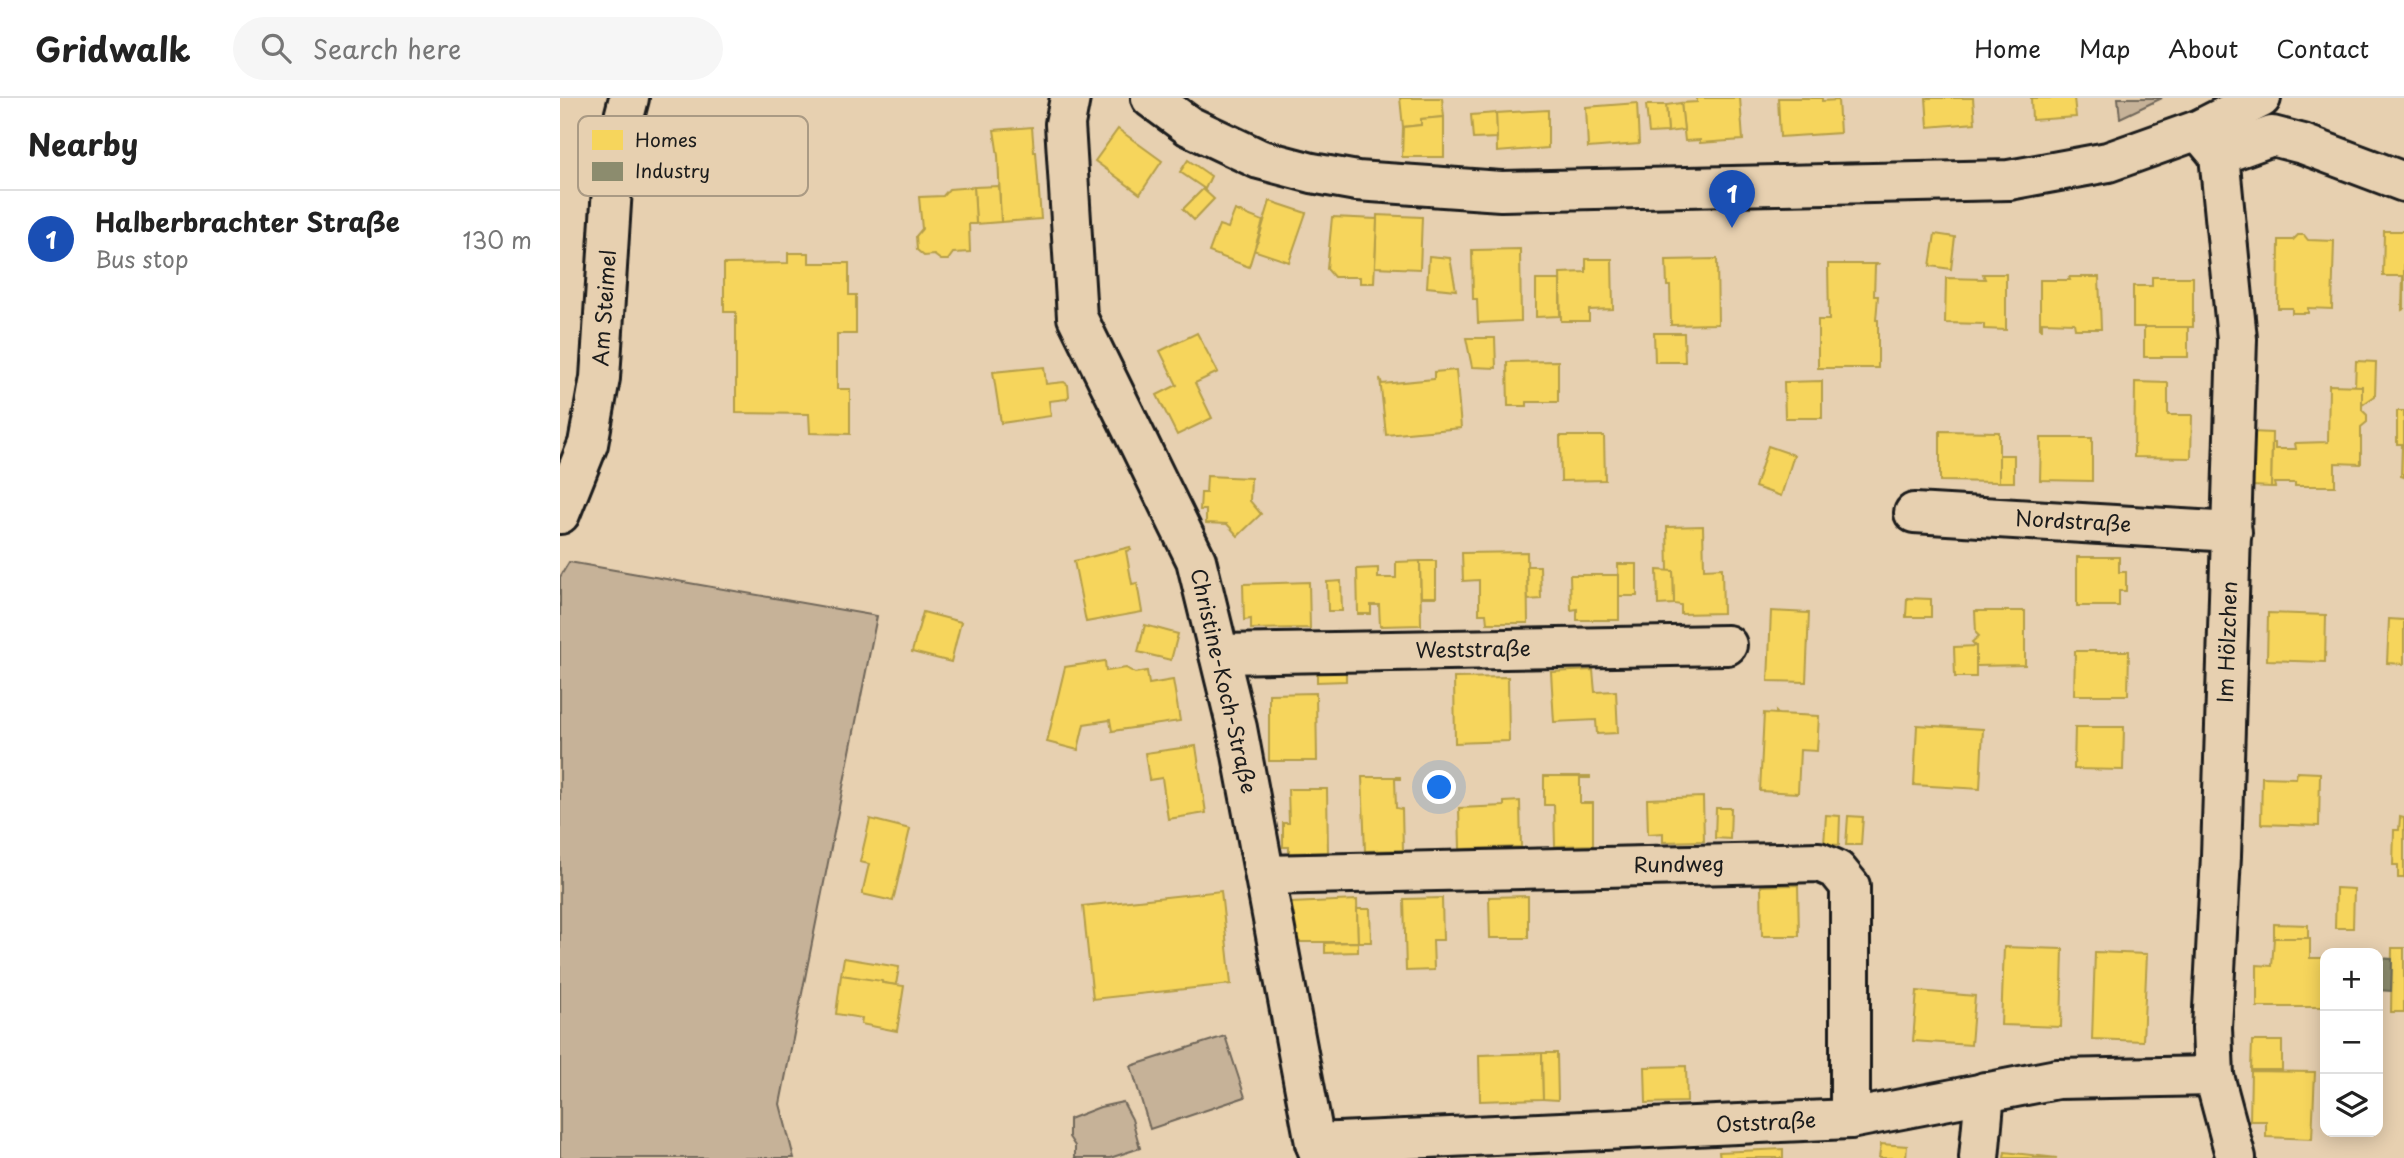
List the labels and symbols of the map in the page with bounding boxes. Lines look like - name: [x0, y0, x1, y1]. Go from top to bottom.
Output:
- legend: [578, 116, 808, 196]
- text: Homes: [635, 125, 697, 153]
- text: Industry: [635, 156, 710, 184]
- pin: 1: [1709, 170, 1755, 228]
- street label: Am Steimel: [583, 249, 623, 367]
- street label: Nordstraße: [2014, 501, 2132, 539]
- street label: Christine-Koch-Straße: [1183, 565, 1266, 796]
- street label: Im Hölzchen: [2208, 581, 2244, 703]
- street label: Weststraße: [1415, 631, 1531, 665]
- your location: [1422, 770, 1456, 804]
- street label: Rundweg: [1633, 846, 1725, 880]
- street label: Oststraße: [1715, 1102, 1817, 1140]

